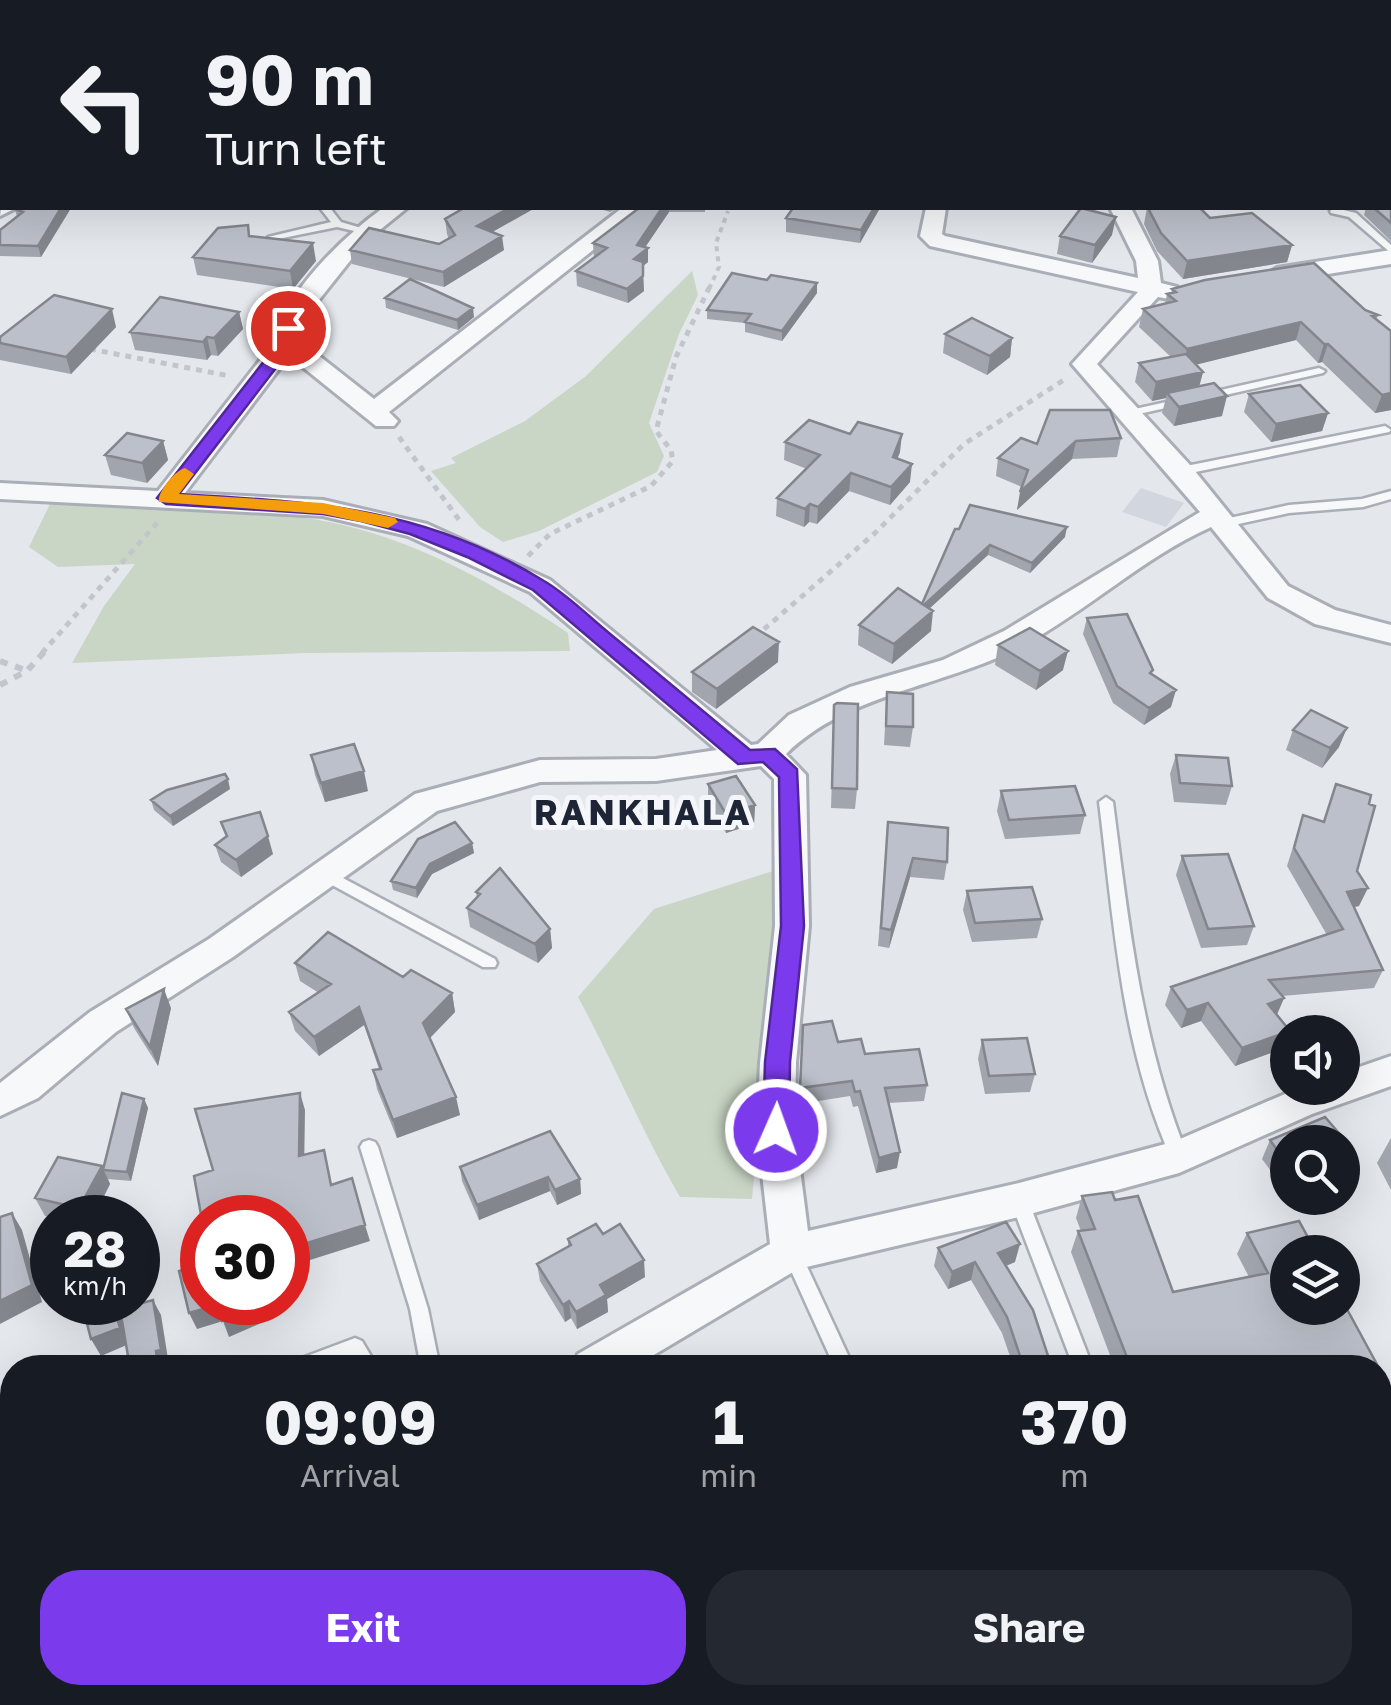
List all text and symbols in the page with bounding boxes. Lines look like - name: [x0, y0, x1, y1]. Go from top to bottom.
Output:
- text: 90 m: [205, 36, 374, 120]
- icon: left: [40, 40, 170, 170]
- text: Turn left: [205, 121, 387, 175]
- pin: [246, 286, 331, 371]
- icon: arrive: [261, 301, 316, 356]
- district label: RANKHALA: [534, 791, 752, 833]
- map controls: [1270, 1015, 1360, 1325]
- button: sound: [1270, 1015, 1360, 1105]
- position arrow: [724, 1078, 828, 1182]
- button: search: [1270, 1125, 1360, 1215]
- speed limit sign: 30: [180, 1195, 310, 1325]
- text: 28: [64, 1218, 126, 1278]
- button: layers: [1270, 1235, 1360, 1325]
- text: km/h: [63, 1270, 127, 1301]
- text: 09:09: [263, 1385, 437, 1457]
- text: 1: [713, 1385, 744, 1457]
- text: 370: [1020, 1385, 1129, 1457]
- text: Arrival: [300, 1456, 400, 1494]
- text: min: [700, 1456, 757, 1494]
- text: m: [1060, 1456, 1089, 1494]
- button: Exit: [40, 1570, 686, 1685]
- button: Share: [706, 1570, 1352, 1685]

